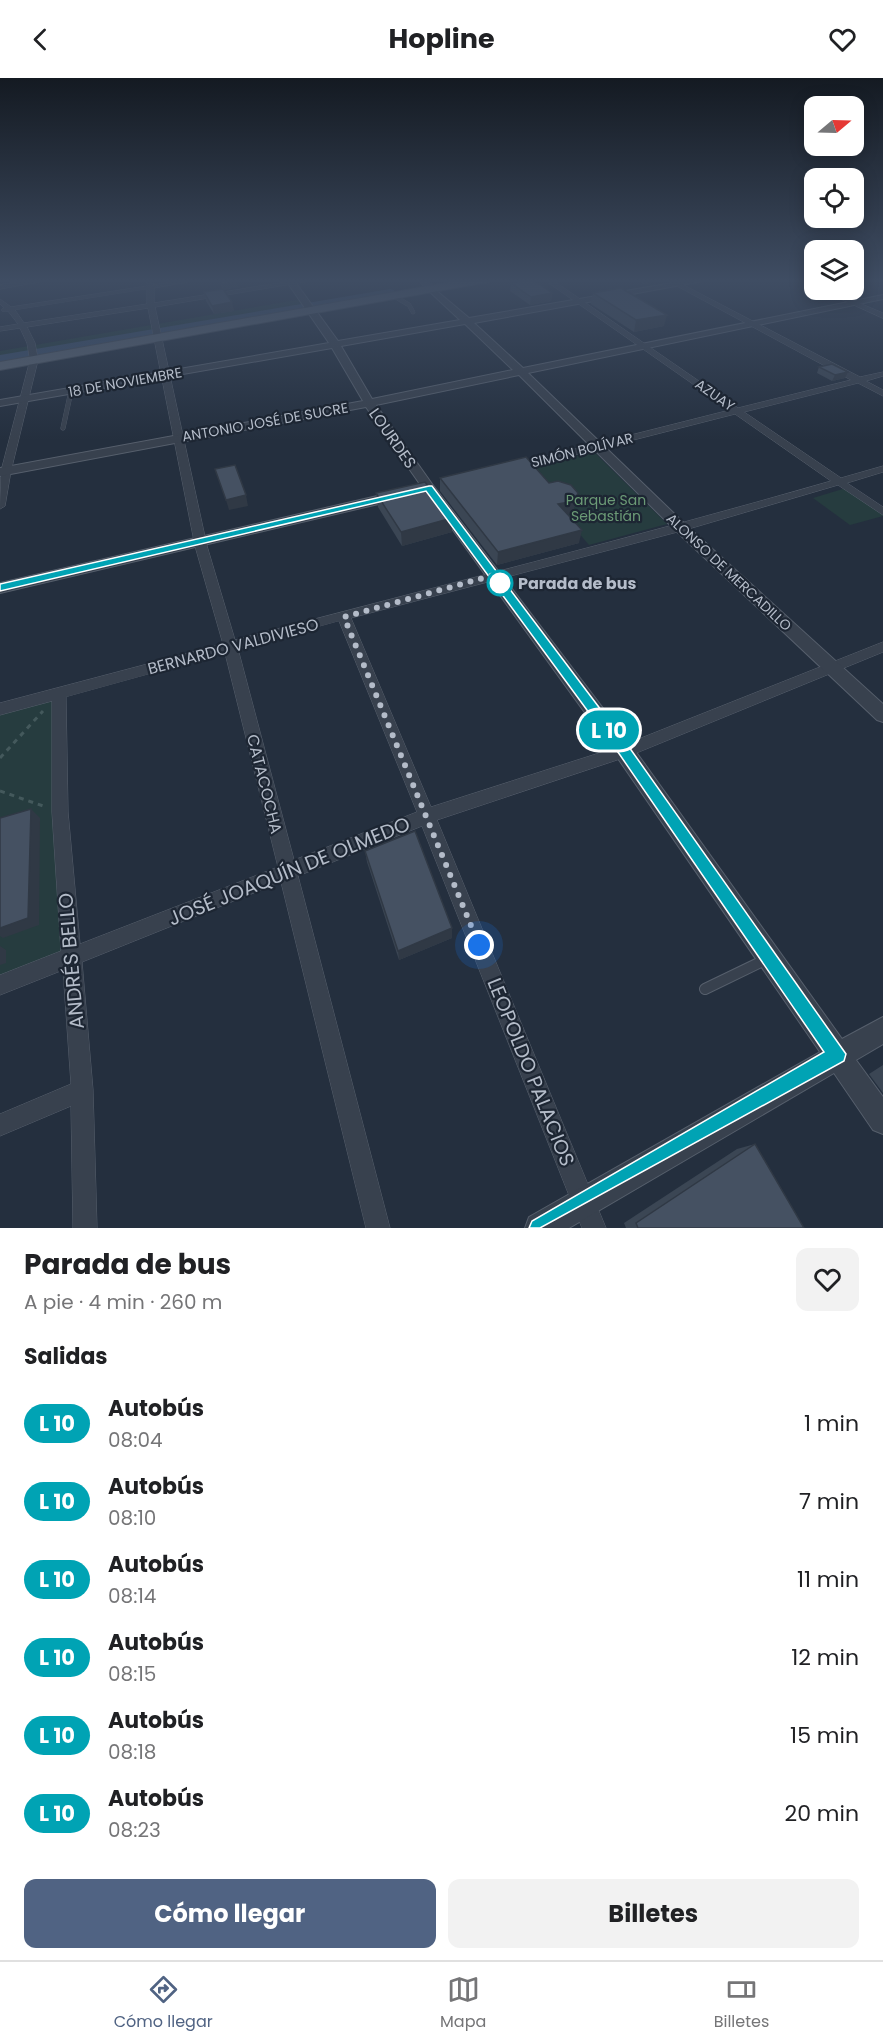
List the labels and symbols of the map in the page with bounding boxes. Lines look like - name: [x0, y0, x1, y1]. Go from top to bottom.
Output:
- north arrow: [804, 96, 864, 156]
- street label: 18 DE NOVIEMBRE: [67, 362, 183, 402]
- street label: AZUAY: [691, 374, 739, 416]
- street label: ANTONIO JOSÉ DE SUCRE: [180, 398, 350, 446]
- street label: LOURDES: [363, 403, 422, 473]
- street label: SIMÓN BOLÍVAR: [529, 428, 635, 472]
- park label: Parque San Sebastián: [566, 490, 646, 526]
- street label: ALONSO DE MERCADILLO: [662, 509, 796, 635]
- marker: Parada de bus: [487, 570, 513, 596]
- place label: Parada de bus: [518, 572, 636, 595]
- street label: BERNARDO VALDIVIESO: [145, 613, 321, 680]
- line badge: L 10: [567, 710, 651, 750]
- street label: CATACOCHA: [241, 732, 288, 836]
- street label: JOSÉ JOAQUÍN DE OLMEDO: [164, 810, 414, 932]
- street label: ANDRÉS BELLO: [51, 892, 91, 1030]
- your location: [464, 930, 494, 960]
- street label: LEOPOLDO PALACIOS: [480, 974, 582, 1170]

